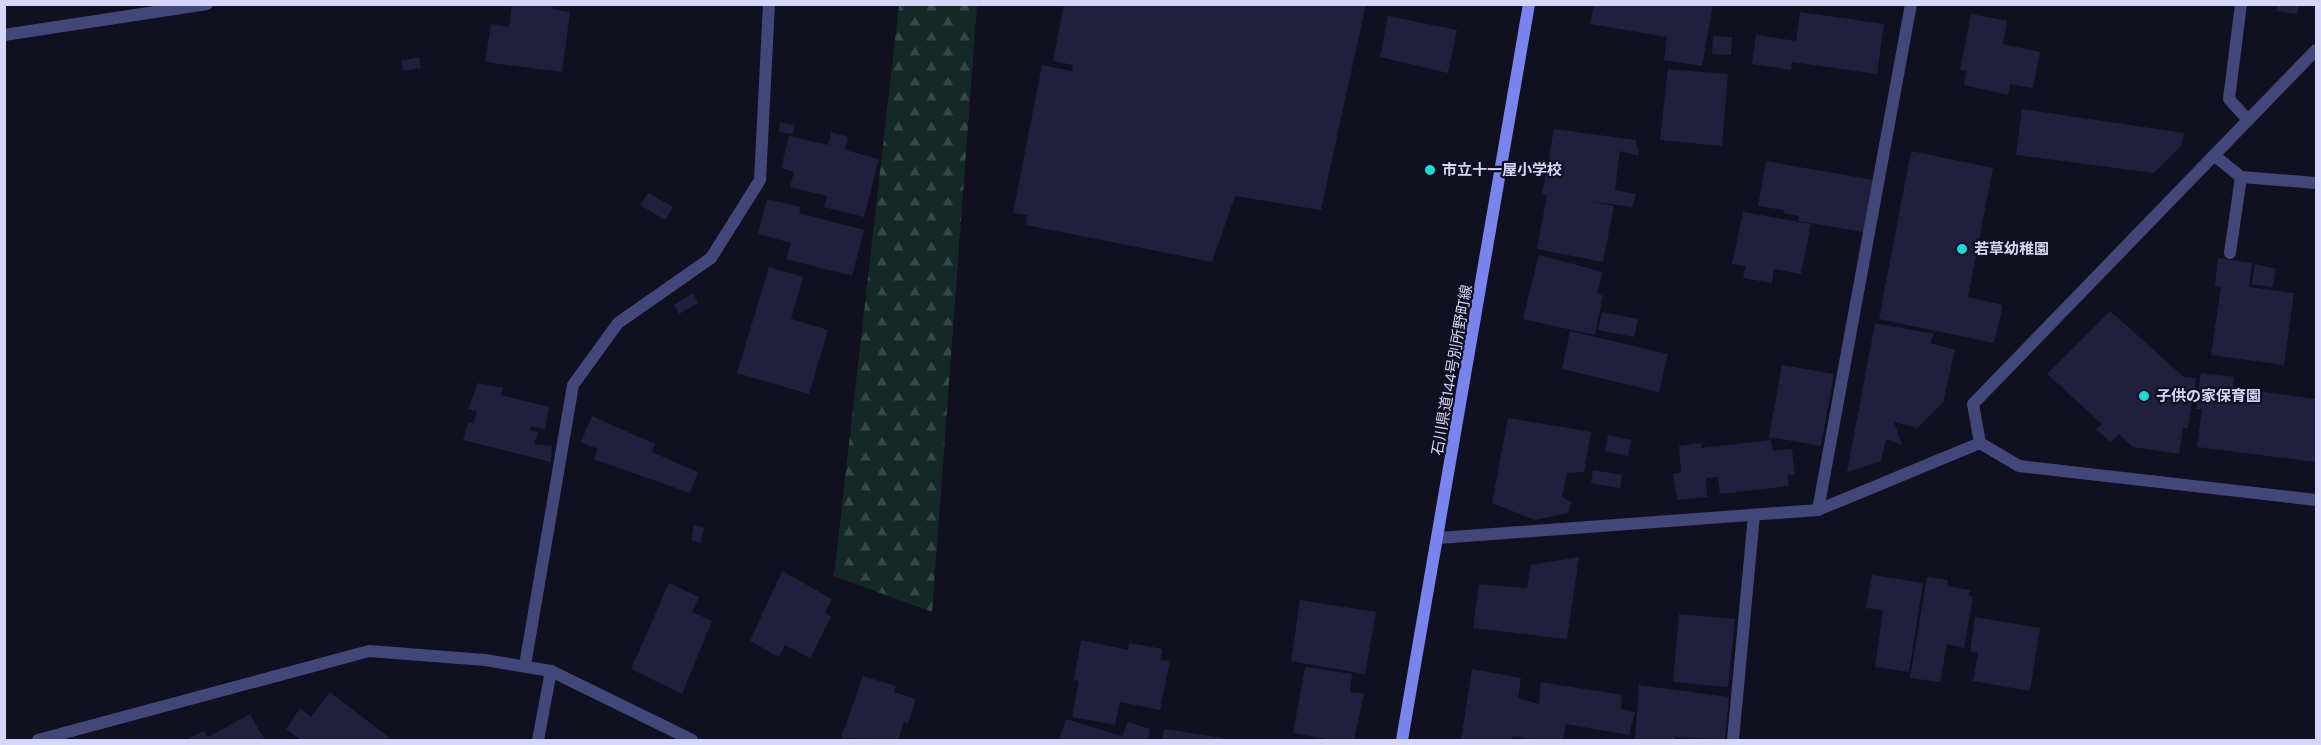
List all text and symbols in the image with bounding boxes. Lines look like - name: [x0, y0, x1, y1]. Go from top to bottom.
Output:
- place label: 市立十一屋小学校: [1442, 160, 1562, 180]
- marker: 市立十一屋小学校: [1423, 163, 1437, 177]
- place label: 若草幼稚園: [1974, 239, 2049, 259]
- marker: 若草幼稚園: [1955, 242, 1969, 256]
- street label: 石川県道144号別所野町線: [1427, 283, 1477, 457]
- place label: 子供の家保育園: [2156, 386, 2261, 406]
- marker: 子供の家保育園: [2137, 389, 2151, 403]

